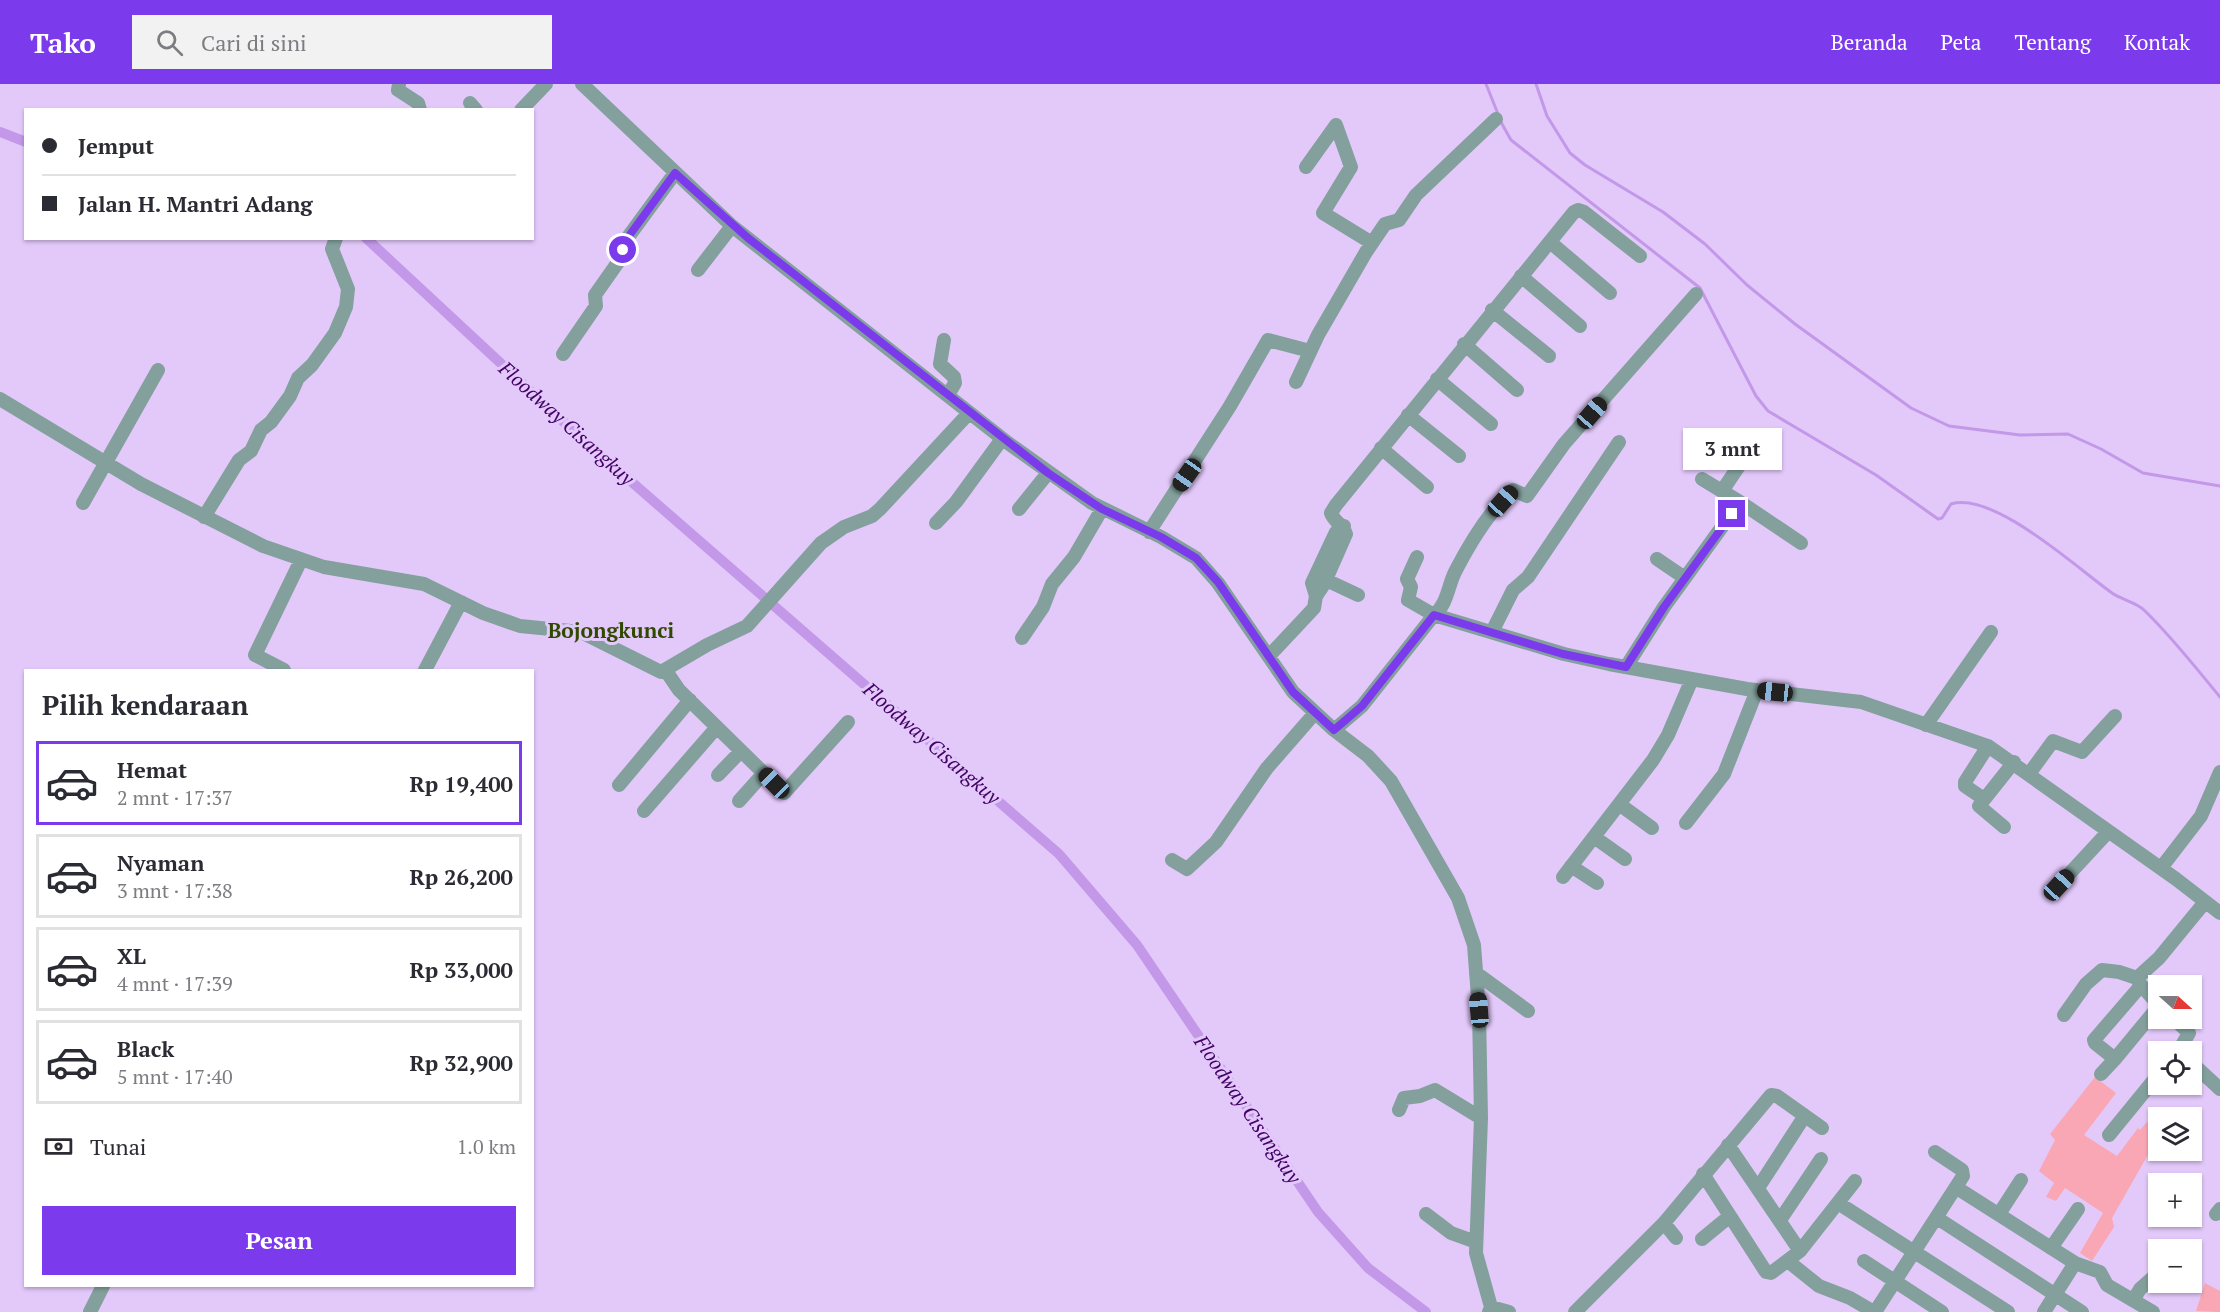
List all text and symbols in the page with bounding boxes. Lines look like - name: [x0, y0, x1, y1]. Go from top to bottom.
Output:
- search box: [132, 15, 552, 69]
- text: Tako: [30, 24, 96, 61]
- icon: search: [153, 26, 186, 59]
- text: Cari di sini: [201, 28, 307, 57]
- text: Beranda: [1831, 28, 1908, 56]
- text: Peta: [1941, 28, 1981, 56]
- text: Tentang: [2014, 28, 2091, 56]
- text: Kontak: [2124, 28, 2190, 56]
- text: Jemput: [78, 131, 154, 160]
- text: Jalan H. Mantri Adang: [78, 189, 313, 218]
- route start: [609, 236, 636, 263]
- water label: Floodway Cisangkuy: [493, 354, 641, 492]
- car: [1573, 394, 1611, 432]
- callout: 3 mnt: [1682, 427, 1782, 469]
- text: 3 mnt: [1704, 435, 1761, 462]
- car: [1169, 455, 1205, 495]
- car: [1484, 482, 1522, 520]
- route end: [1718, 500, 1745, 527]
- district label: Bojongkunci: [548, 616, 674, 644]
- water label: Floodway Cisangkuy: [857, 675, 1007, 811]
- car: [1756, 681, 1794, 703]
- text: Pilih kendaraan: [42, 687, 248, 723]
- text: Hemat: [117, 755, 187, 784]
- icon: car: [45, 756, 99, 810]
- car: [755, 764, 793, 802]
- text: Rp 19,400: [409, 769, 513, 798]
- text: 2 mnt · 17:37: [117, 784, 233, 811]
- text: Nyaman: [117, 848, 204, 877]
- icon: car: [45, 849, 99, 903]
- text: Rp 26,200: [409, 862, 513, 891]
- car: [2040, 866, 2078, 904]
- text: 3 mnt · 17:38: [117, 877, 233, 904]
- text: XL: [117, 941, 146, 970]
- icon: car: [45, 942, 99, 996]
- text: Rp 33,000: [409, 955, 513, 984]
- text: 4 mnt · 17:39: [117, 970, 233, 997]
- north arrow: [2148, 975, 2202, 1029]
- map controls: [2148, 975, 2202, 1293]
- car: [1468, 991, 1490, 1029]
- water label: Floodway Cisangkuy: [1188, 1029, 1308, 1189]
- text: Black: [117, 1034, 174, 1063]
- icon: car: [45, 1035, 99, 1089]
- button: locate: [2148, 1041, 2202, 1095]
- text: Rp 32,900: [409, 1048, 513, 1077]
- text: 5 mnt · 17:40: [117, 1063, 233, 1090]
- button: layers: [2148, 1107, 2202, 1161]
- icon: cash: [42, 1130, 75, 1163]
- text: Tunai: [90, 1132, 146, 1161]
- text: 1.0 km: [457, 1133, 516, 1160]
- button: +: [2148, 1173, 2202, 1227]
- button: Pesan: [42, 1206, 516, 1275]
- button: −: [2148, 1239, 2202, 1293]

